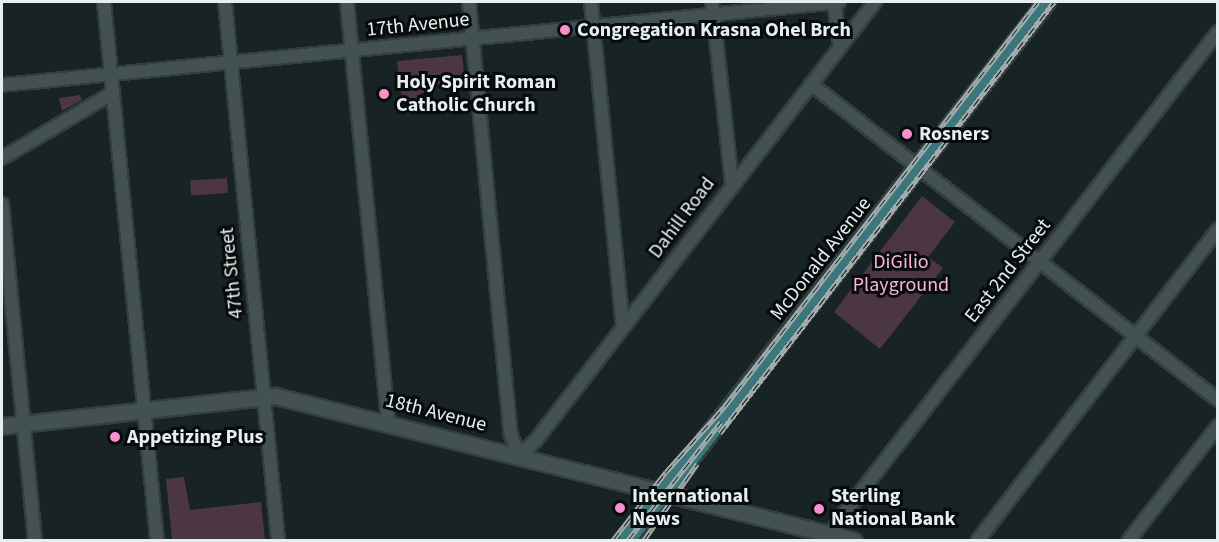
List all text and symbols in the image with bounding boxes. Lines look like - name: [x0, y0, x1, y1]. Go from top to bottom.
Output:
- street label: 17th Avenue: [365, 8, 471, 42]
- place label: Congregation Krasna Ohel Brch: [577, 18, 851, 42]
- marker: Congregation Krasna Ohel Brch: [558, 23, 572, 37]
- place label: Holy Spirit Roman Catholic Church: [396, 70, 556, 117]
- marker: Holy Spirit Roman Catholic Church: [377, 87, 391, 101]
- place label: Rosners: [919, 122, 989, 146]
- marker: Rosners: [900, 127, 914, 141]
- street label: Dahill Road: [644, 173, 720, 263]
- street label: McDonald Avenue: [765, 193, 877, 325]
- street label: East 2nd Street: [960, 214, 1056, 328]
- street label: 47th Street: [215, 226, 249, 320]
- park label: DiGilio Playground: [853, 250, 949, 297]
- street label: 18th Avenue: [383, 389, 489, 437]
- place label: Appetizing Plus: [127, 425, 263, 449]
- marker: Appetizing Plus: [108, 430, 122, 444]
- place label: International News: [632, 484, 749, 531]
- place label: Sterling National Bank: [831, 485, 955, 532]
- marker: International News: [613, 501, 627, 515]
- marker: Sterling National Bank: [812, 502, 826, 516]

